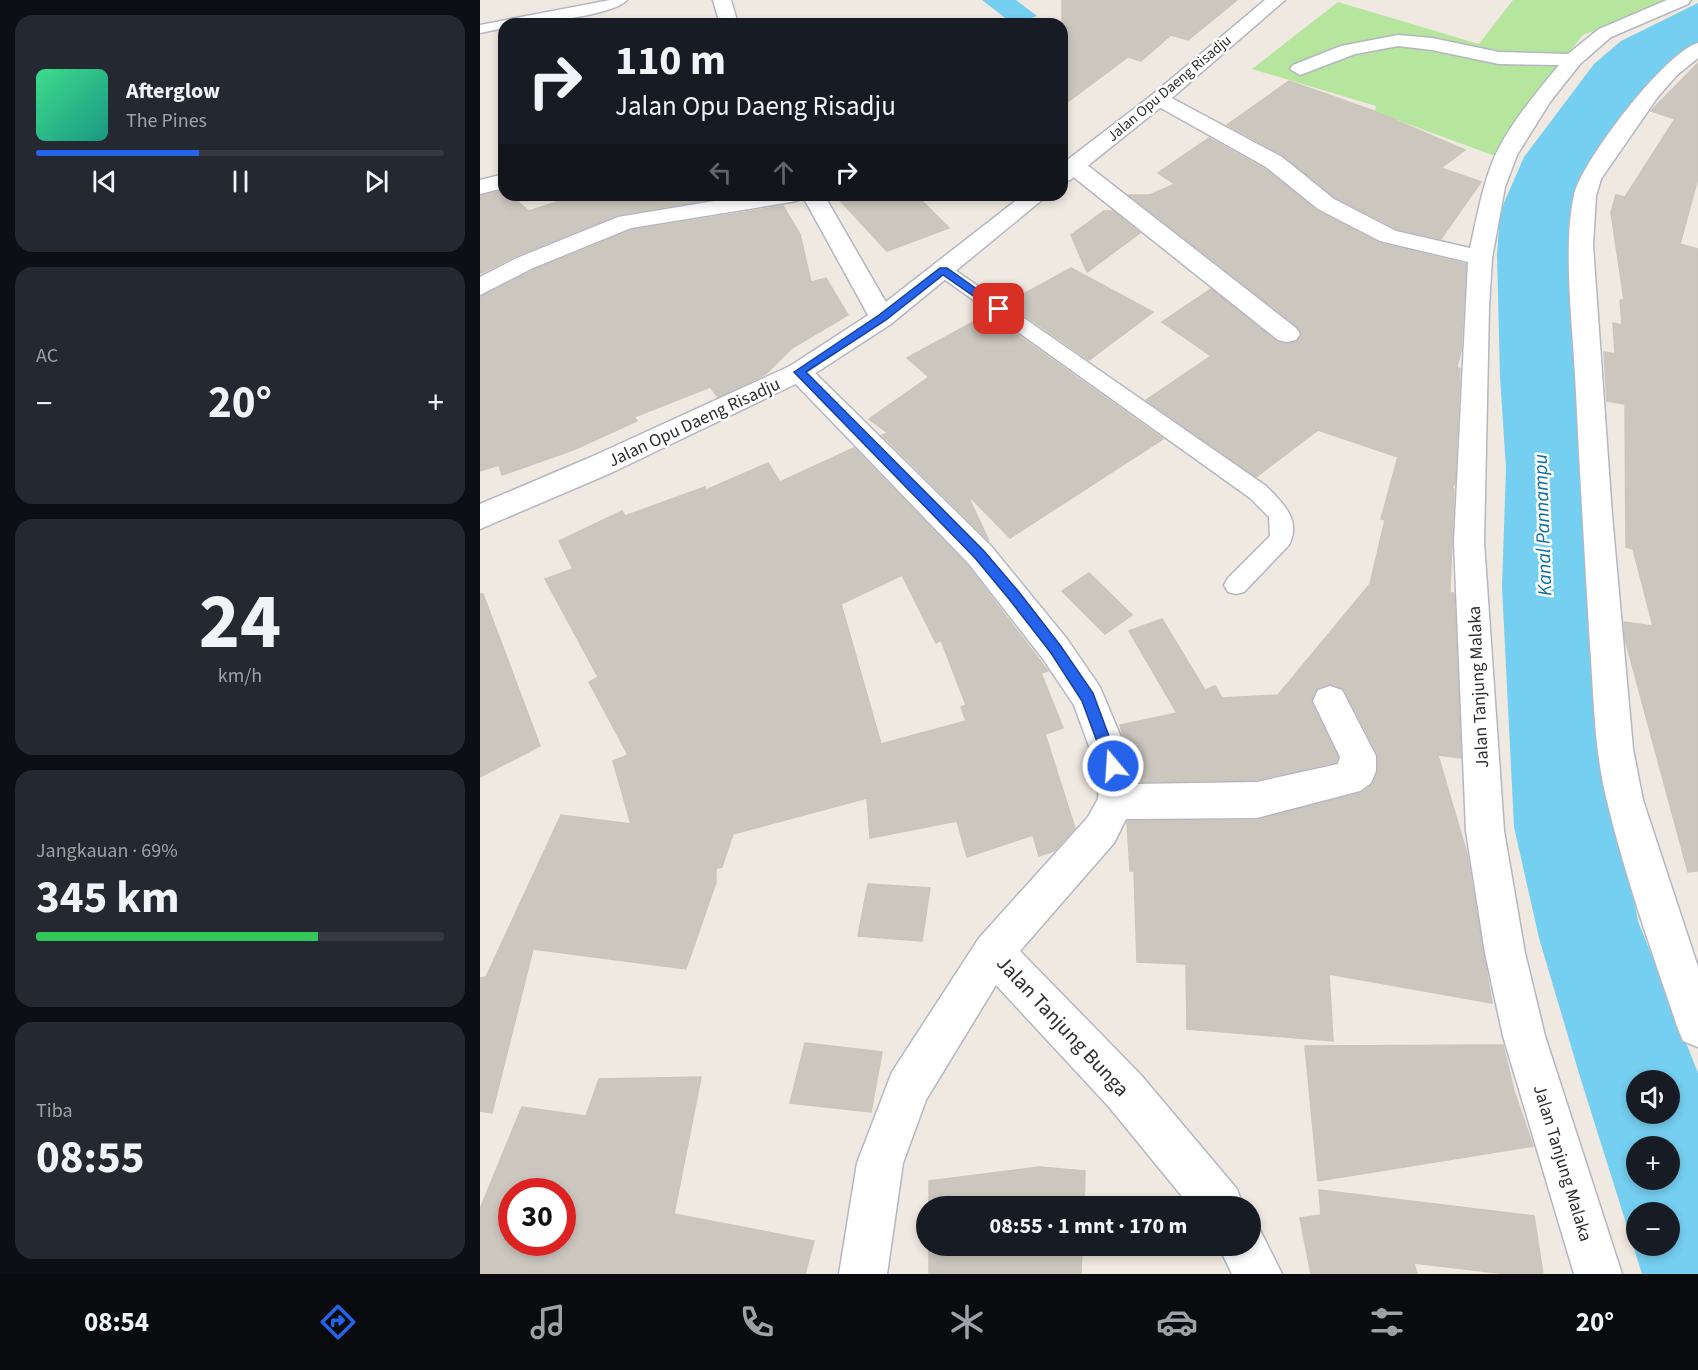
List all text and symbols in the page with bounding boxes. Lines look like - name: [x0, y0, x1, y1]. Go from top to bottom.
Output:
- street label: Jalan Opu Daeng Risadju: [1103, 30, 1236, 147]
- text: 110 m: [615, 31, 726, 91]
- icon: right: [516, 42, 594, 120]
- text: Afterglow: [126, 75, 220, 107]
- text: Jalan Opu Daeng Risadju: [615, 87, 896, 126]
- text: The Pines: [126, 107, 207, 135]
- icon: left: [704, 156, 737, 189]
- icon: ahead: [767, 156, 800, 189]
- icon: right: [830, 156, 863, 189]
- icon: previous: [88, 165, 121, 198]
- icon: pause: [224, 165, 257, 198]
- icon: next: [360, 165, 393, 198]
- pin: [973, 283, 1024, 334]
- icon: arrive: [982, 292, 1015, 325]
- text: AC: [36, 342, 58, 370]
- text: 20°: [208, 371, 272, 435]
- street label: Jalan Opu Daeng Risadju: [604, 372, 784, 473]
- text: −: [36, 380, 52, 427]
- text: +: [428, 380, 444, 427]
- water label: Kanal Pannampu: [1527, 453, 1559, 596]
- text: 24: [199, 567, 281, 678]
- street label: Jalan Tanjung Malaka: [1462, 605, 1495, 769]
- text: km/h: [218, 662, 262, 690]
- position arrow: [1081, 734, 1145, 798]
- text: Jangkauan · 69%: [36, 837, 178, 865]
- text: 345 km: [36, 866, 180, 930]
- street label: Jalan Tanjung Bunga: [990, 949, 1136, 1103]
- map controls: [1626, 1070, 1680, 1256]
- button: sound: [1626, 1070, 1680, 1124]
- street label: Jalan Tanjung Malaka: [1527, 1082, 1598, 1244]
- text: Tiba: [36, 1097, 73, 1125]
- text: 08:55: [36, 1126, 145, 1190]
- button: +: [1626, 1136, 1680, 1190]
- speed limit sign: 30: [498, 1178, 576, 1256]
- button: −: [1626, 1202, 1680, 1256]
- text: 08:55 · 1 mnt · 170 m: [990, 1210, 1187, 1242]
- icon: directions: [317, 1301, 359, 1343]
- icon: music: [527, 1301, 569, 1343]
- icon: phone: [736, 1301, 778, 1343]
- icon: climate: [946, 1301, 988, 1343]
- icon: car: [1156, 1301, 1198, 1343]
- icon: filters: [1366, 1301, 1408, 1343]
- text: 08:54: [84, 1303, 149, 1342]
- text: 20°: [1576, 1303, 1614, 1342]

